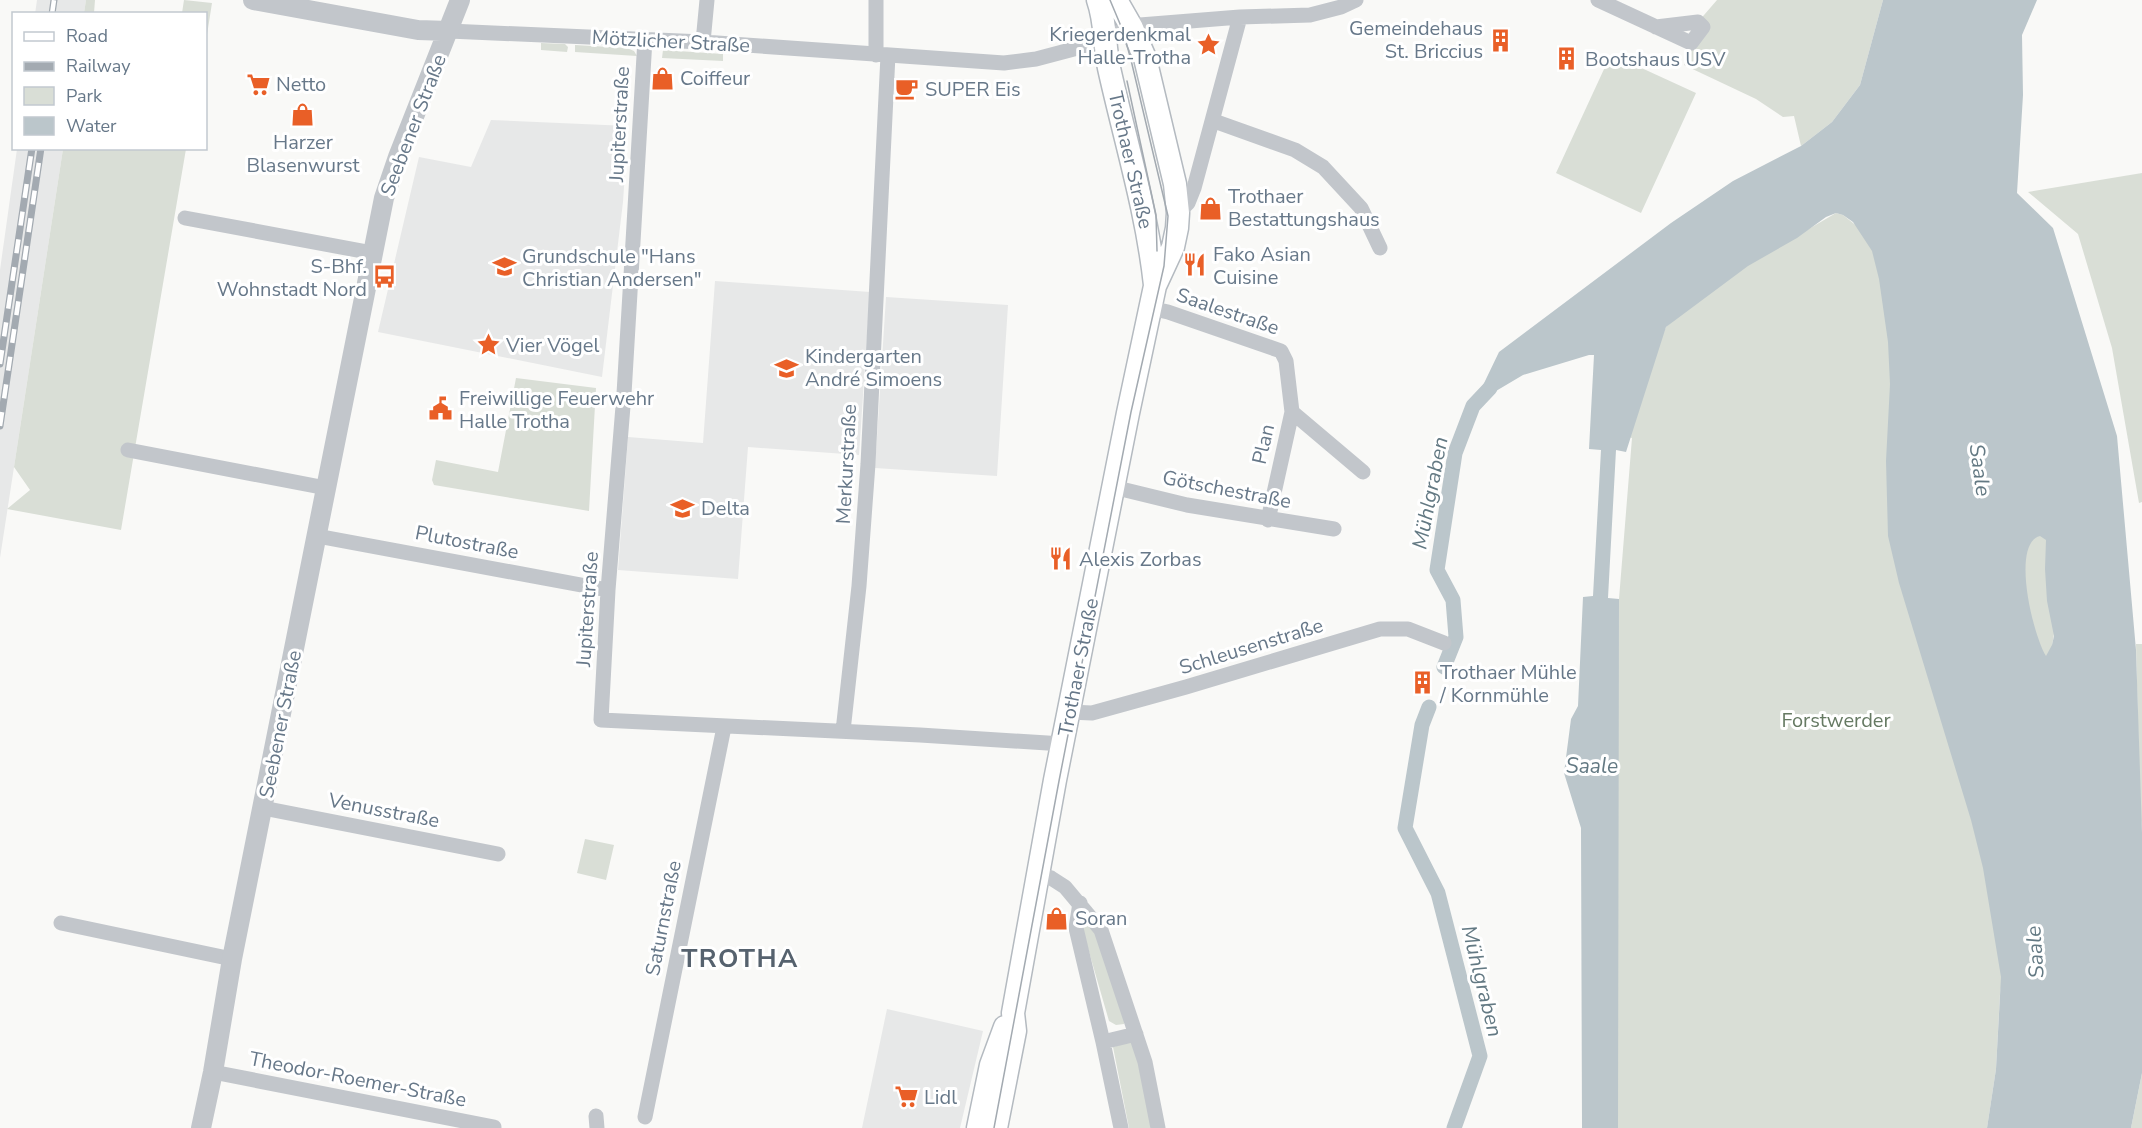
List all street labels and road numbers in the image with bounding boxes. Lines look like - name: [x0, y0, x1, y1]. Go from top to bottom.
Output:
- street label: Mötzlicher Straße: [591, 24, 751, 59]
- street label: Seebener Straße: [374, 50, 453, 200]
- street label: Jupiterstraße: [603, 66, 636, 184]
- street label: Trothaer Straße: [1102, 89, 1159, 232]
- street label: Saalestraße: [1173, 281, 1283, 342]
- street label: Merkurstraße: [830, 403, 863, 525]
- street label: Plan: [1246, 421, 1281, 467]
- street label: Götschestraße: [1160, 464, 1294, 515]
- street label: Plutostraße: [413, 519, 521, 566]
- street label: Jupiterstraße: [570, 550, 605, 669]
- street label: Trothaer Straße: [1052, 596, 1105, 739]
- street label: Schleusenstraße: [1176, 612, 1327, 681]
- street label: Seebener Straße: [253, 648, 308, 800]
- street label: Venusstraße: [325, 786, 442, 834]
- street label: Saturnstraße: [639, 858, 688, 978]
- street label: Theodor-Roemer-Straße: [247, 1045, 469, 1114]

